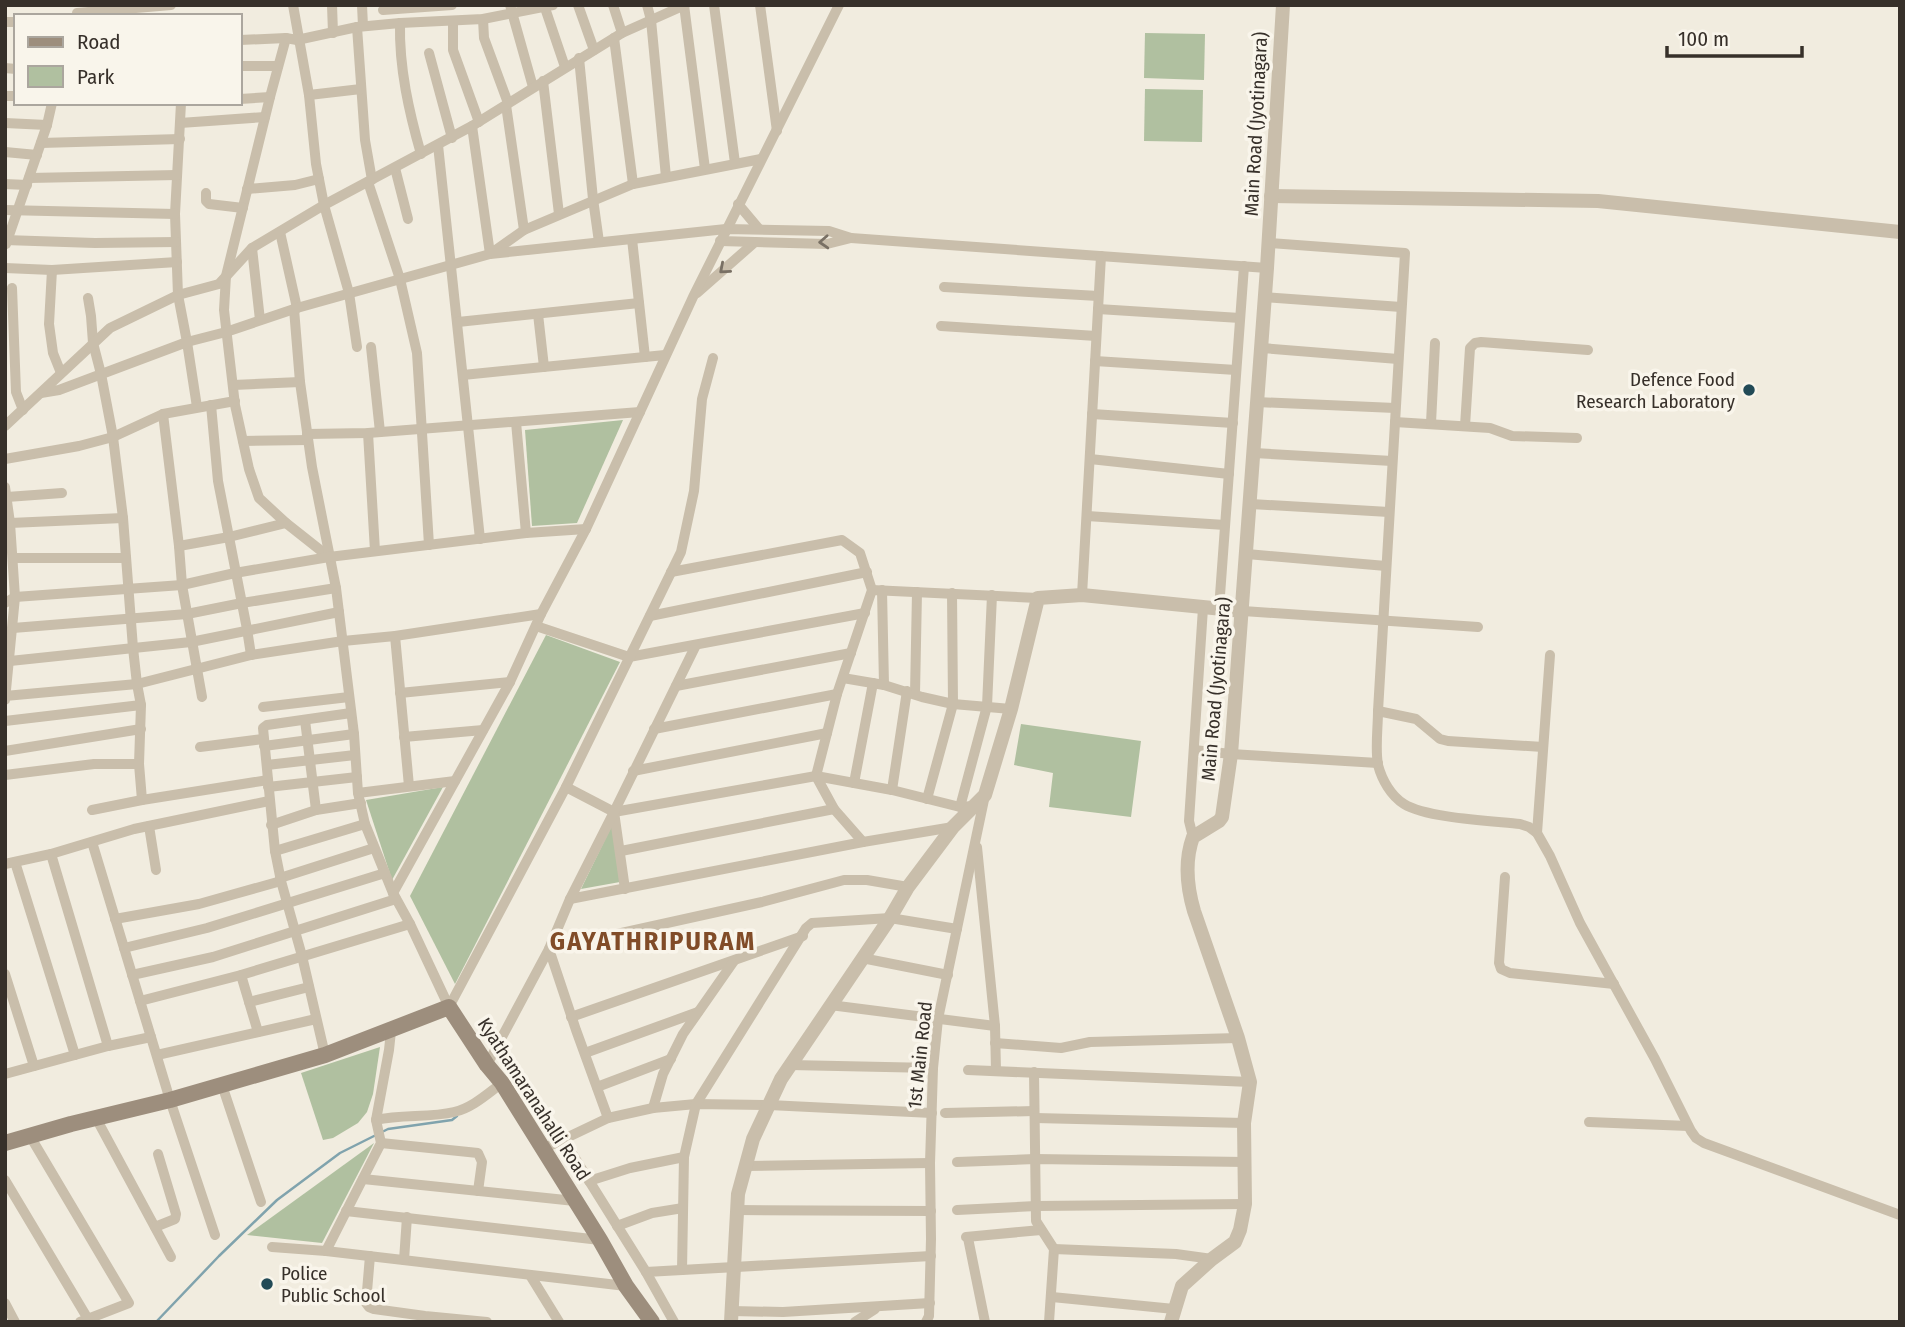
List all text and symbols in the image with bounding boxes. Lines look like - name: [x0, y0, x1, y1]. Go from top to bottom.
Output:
- legend: [14, 14, 242, 105]
- scale bar: [1667, 14, 1802, 58]
- text: 100 m: [1678, 26, 1729, 52]
- text: Road: [77, 29, 121, 55]
- street label: Main Road (Jyotinagara): [1240, 31, 1272, 217]
- text: Park: [77, 64, 115, 90]
- one-way arrow: [819, 235, 830, 250]
- one-way arrow: [719, 261, 732, 273]
- place label: Defence Food Research Laboratory: [1576, 368, 1736, 413]
- marker: Defence Food Research Laboratory: [1741, 382, 1757, 398]
- street label: Main Road (Jyotinagara): [1197, 596, 1235, 782]
- district label: GAYATHRIPURAM: [550, 926, 756, 957]
- street label: 1st Main Road: [903, 1000, 937, 1110]
- street label: Kyathamaranahalli Road: [473, 1013, 595, 1185]
- place label: Police Public School: [281, 1262, 386, 1307]
- marker: Police Public School: [259, 1276, 275, 1292]

